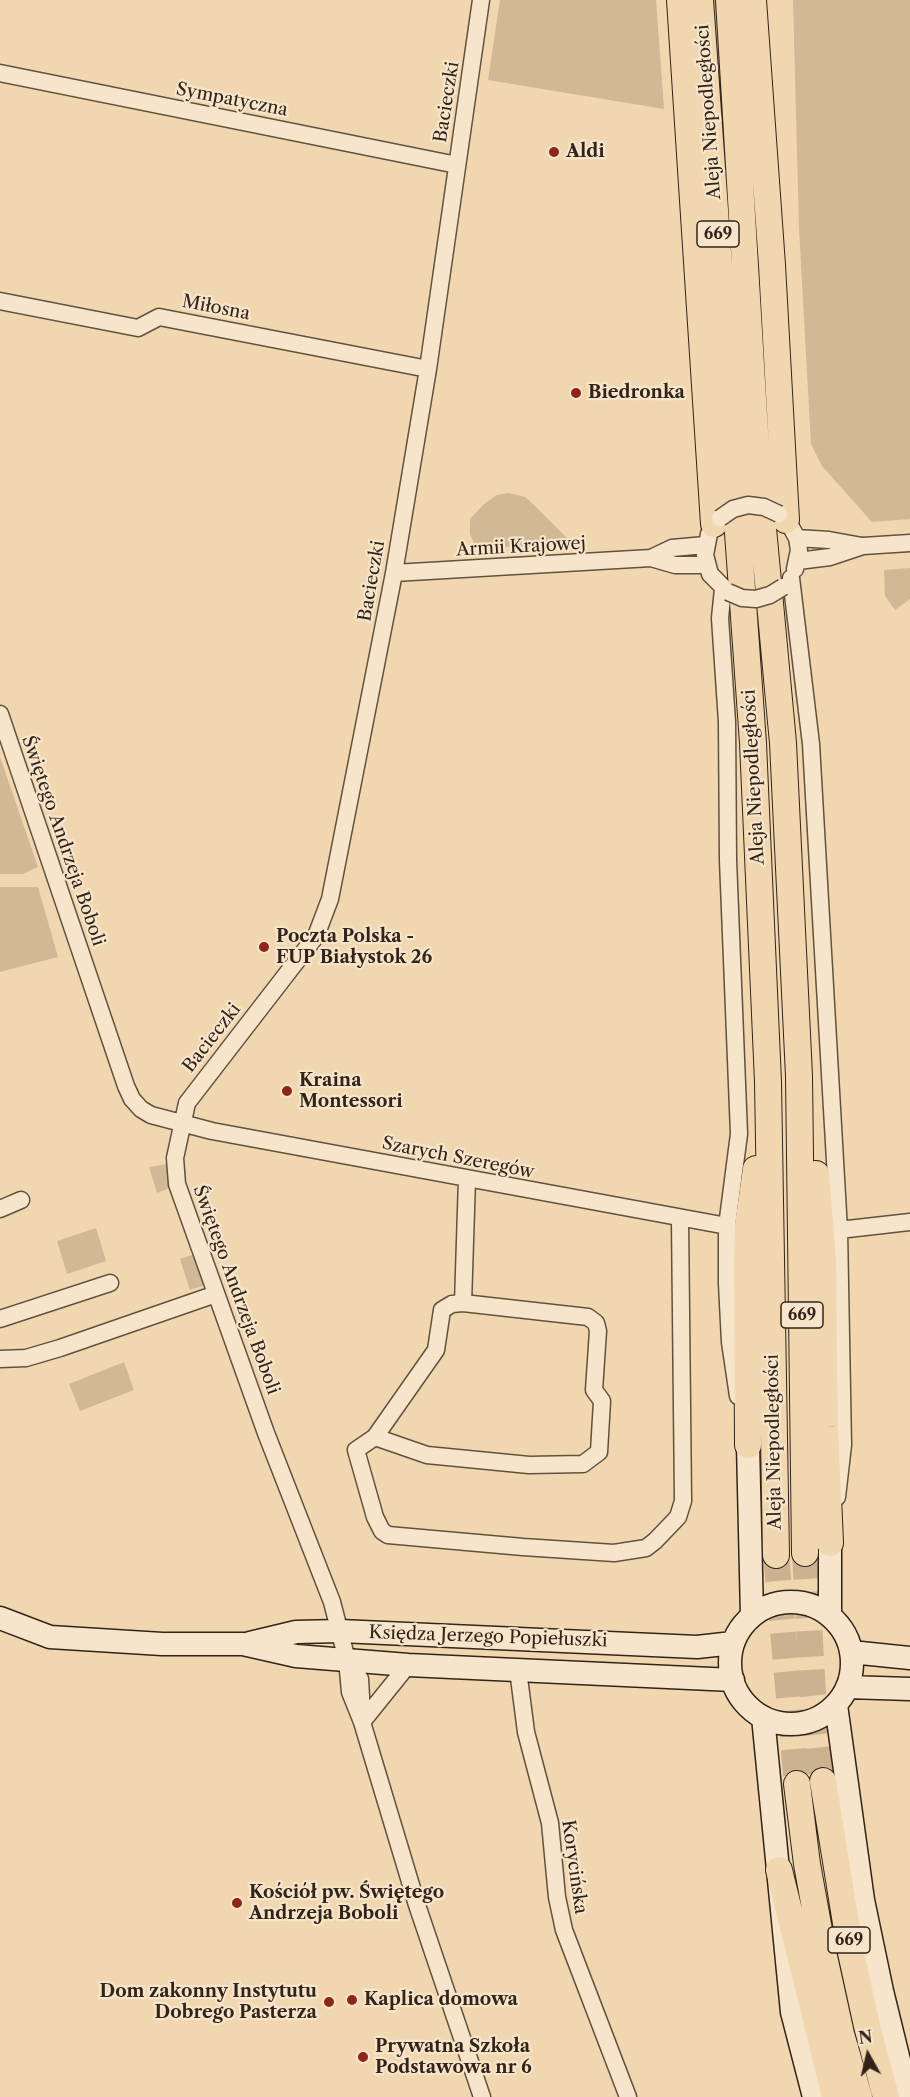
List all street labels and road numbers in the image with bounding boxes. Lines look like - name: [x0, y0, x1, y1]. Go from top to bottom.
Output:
- street label: Aleja Niepodległości: [692, 24, 726, 200]
- street label: Bacieczki: [430, 60, 464, 144]
- street label: Sympatyczna: [174, 79, 290, 121]
- road number: 669: [697, 221, 739, 247]
- street label: Miłosna: [180, 291, 252, 325]
- street label: Armii Krajowej: [456, 533, 586, 561]
- street label: Bacieczki: [354, 539, 390, 623]
- street label: Aleja Niepodległości: [739, 689, 769, 865]
- street label: Świętego Andrzeja Boboli: [17, 733, 109, 949]
- street label: Bacieczki: [178, 999, 246, 1077]
- street label: Szarych Szeregów: [380, 1133, 536, 1183]
- street label: Świętego Andrzeja Boboli: [188, 1182, 284, 1398]
- road number: 669: [781, 1302, 823, 1328]
- street label: Aleja Niepodległości: [762, 1354, 786, 1530]
- street label: Księdza Jerzego Popiełuszki: [368, 1622, 608, 1652]
- street label: Korycińska: [557, 1819, 591, 1915]
- road number: 669: [828, 1927, 870, 1953]

